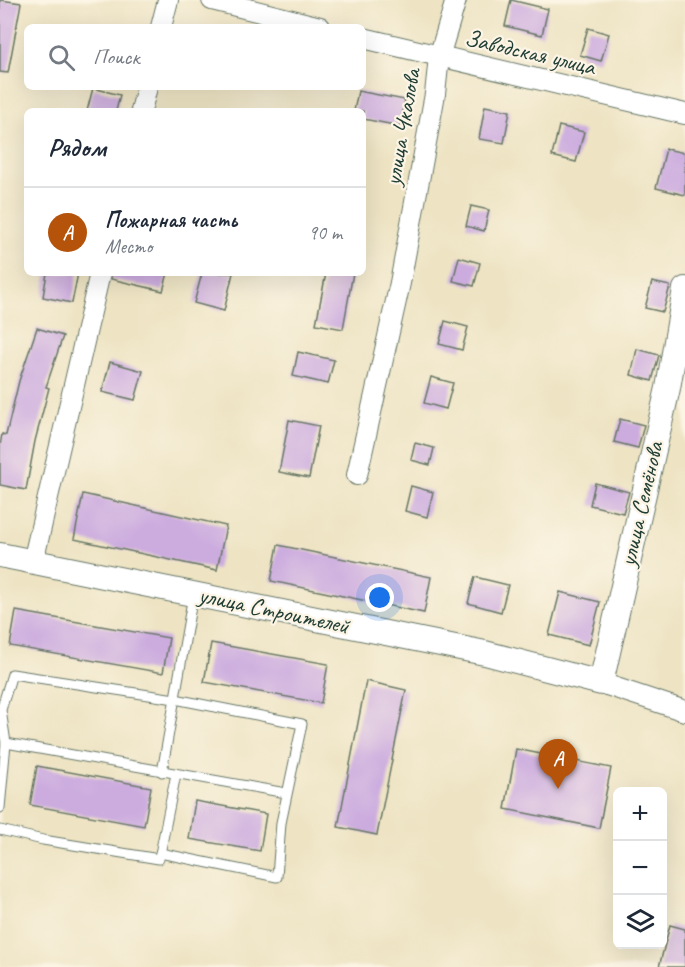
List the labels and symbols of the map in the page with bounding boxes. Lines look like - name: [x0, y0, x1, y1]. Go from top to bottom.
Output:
- street label: Заводская улица: [462, 22, 600, 82]
- street label: улица Чкалова: [377, 64, 427, 190]
- street label: улица Семёнова: [612, 438, 670, 571]
- street label: улица Строителей: [194, 579, 354, 641]
- your location: [365, 583, 394, 612]
- pin: A: [538, 740, 578, 789]

